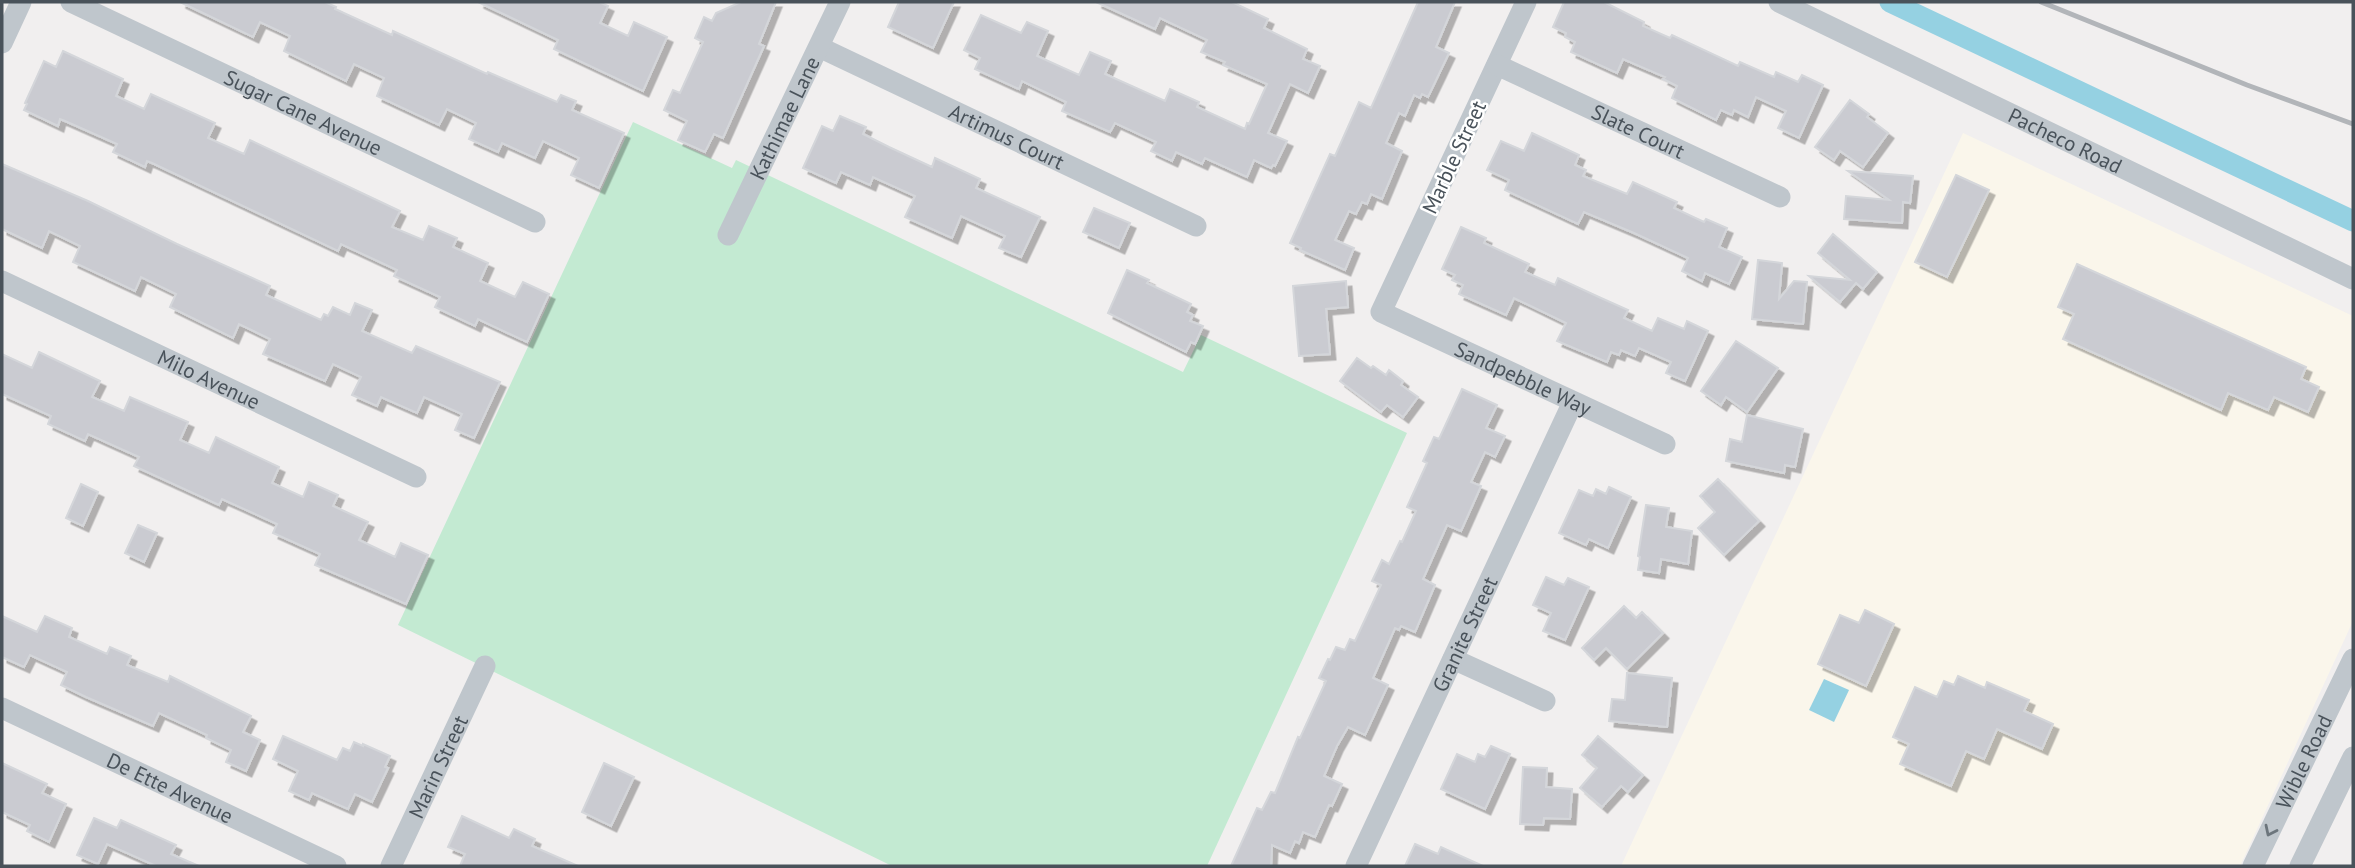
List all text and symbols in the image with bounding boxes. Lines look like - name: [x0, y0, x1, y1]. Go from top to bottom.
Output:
- street label: Kathimae Lane: [743, 52, 825, 184]
- street label: Sugar Cane Avenue: [220, 63, 387, 161]
- street label: Marble Street: [1416, 96, 1492, 218]
- street label: Artimus Court: [945, 97, 1069, 175]
- street label: Slate Court: [1588, 98, 1689, 164]
- street label: Pacheco Road: [2004, 101, 2127, 179]
- street label: Sandpebble Way: [1450, 335, 1596, 422]
- street label: Milo Avenue: [153, 343, 265, 415]
- street label: Granite Street: [1426, 572, 1503, 696]
- street label: Wible Road: [2269, 710, 2338, 813]
- street label: Marin Street: [402, 711, 474, 822]
- street label: De Ette Avenue: [103, 746, 238, 829]
- one-way arrow: [2264, 824, 2278, 836]

